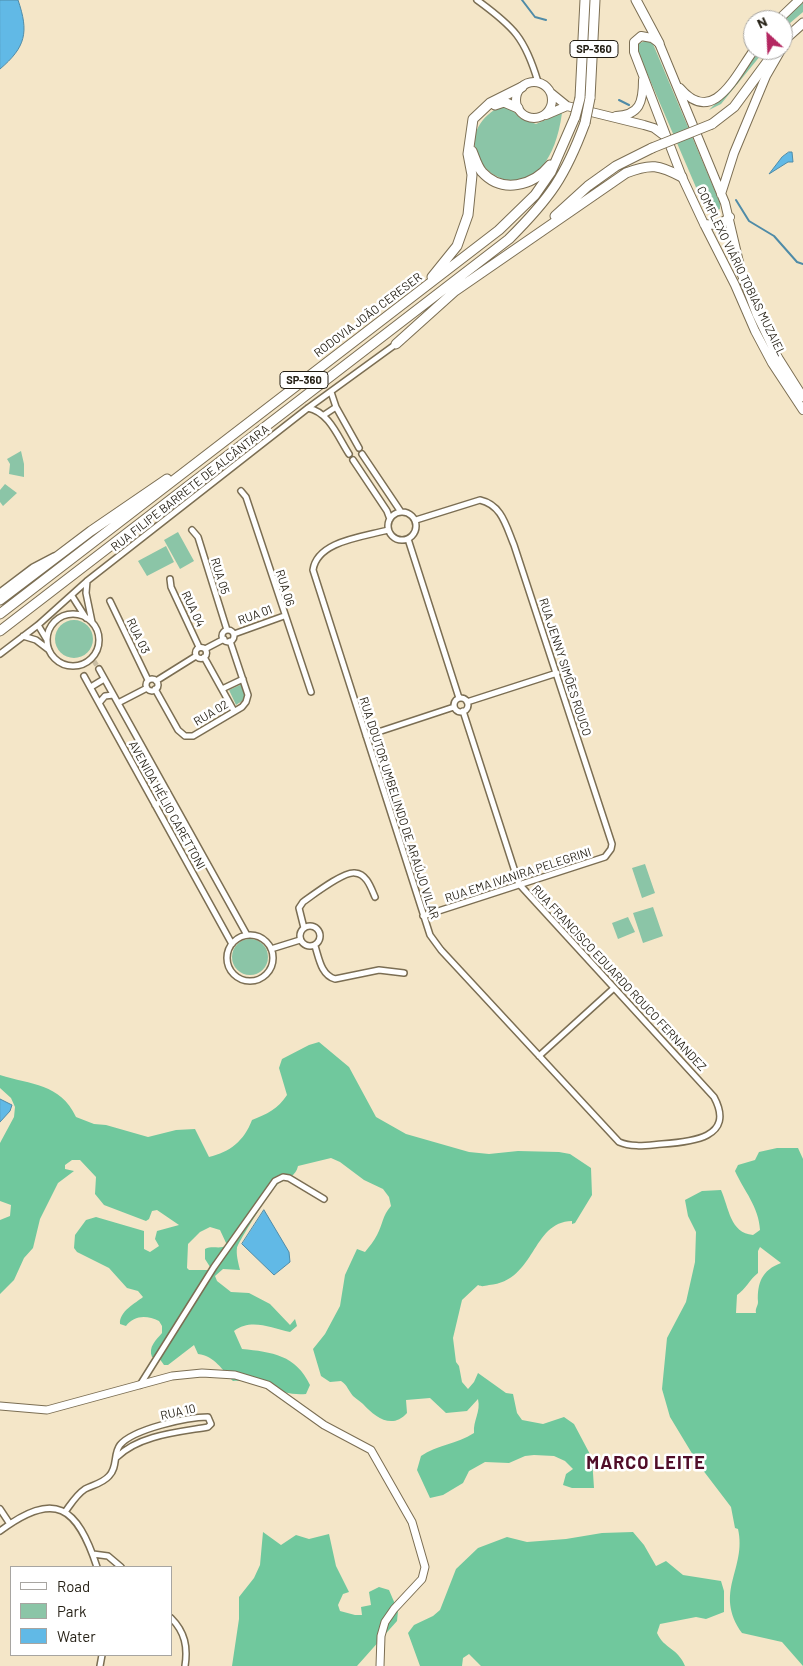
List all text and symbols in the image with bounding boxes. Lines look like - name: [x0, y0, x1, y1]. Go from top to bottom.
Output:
- north arrow: [743, 10, 793, 60]
- text: N: [754, 12, 770, 32]
- road number: SP-360: [570, 41, 618, 58]
- street label: COMPLEXO VIÁRIO TOBIAS MUZAIEL: [694, 184, 788, 358]
- street label: RODOVIA JOÃO CERESER: [311, 270, 425, 360]
- road number: SP-360: [280, 372, 328, 388]
- street label: RUA FILIPE BARRETE DE ALCÂNTARA: [108, 422, 272, 554]
- street label: RUA 05: [208, 556, 232, 596]
- street label: RUA 06: [272, 568, 298, 608]
- street label: RUA 04: [178, 589, 208, 629]
- street label: RUA JENNY SIMÕES ROUCO: [536, 596, 594, 738]
- street label: RUA 01: [236, 602, 274, 628]
- street label: RUA 03: [123, 616, 153, 656]
- street label: RUA DOUTOR UMBELINDO DE ARAÚJO VILAR: [356, 695, 442, 921]
- street label: RUA 02: [191, 697, 231, 729]
- street label: AVENIDA HÉLIO CARETTONI: [126, 738, 208, 872]
- street label: RUA EMA IVANIRA PELEGRINI: [443, 845, 593, 905]
- street label: RUA FRANCISCO EDUARDO ROUCO FERNANDEZ: [529, 882, 709, 1074]
- street label: RUA 10: [159, 1401, 197, 1423]
- district label: MARCO LEITE: [585, 1452, 707, 1474]
- legend: [10, 1566, 172, 1656]
- text: Road: [57, 1577, 90, 1595]
- text: Park: [57, 1602, 86, 1620]
- text: Water: [57, 1627, 96, 1645]

